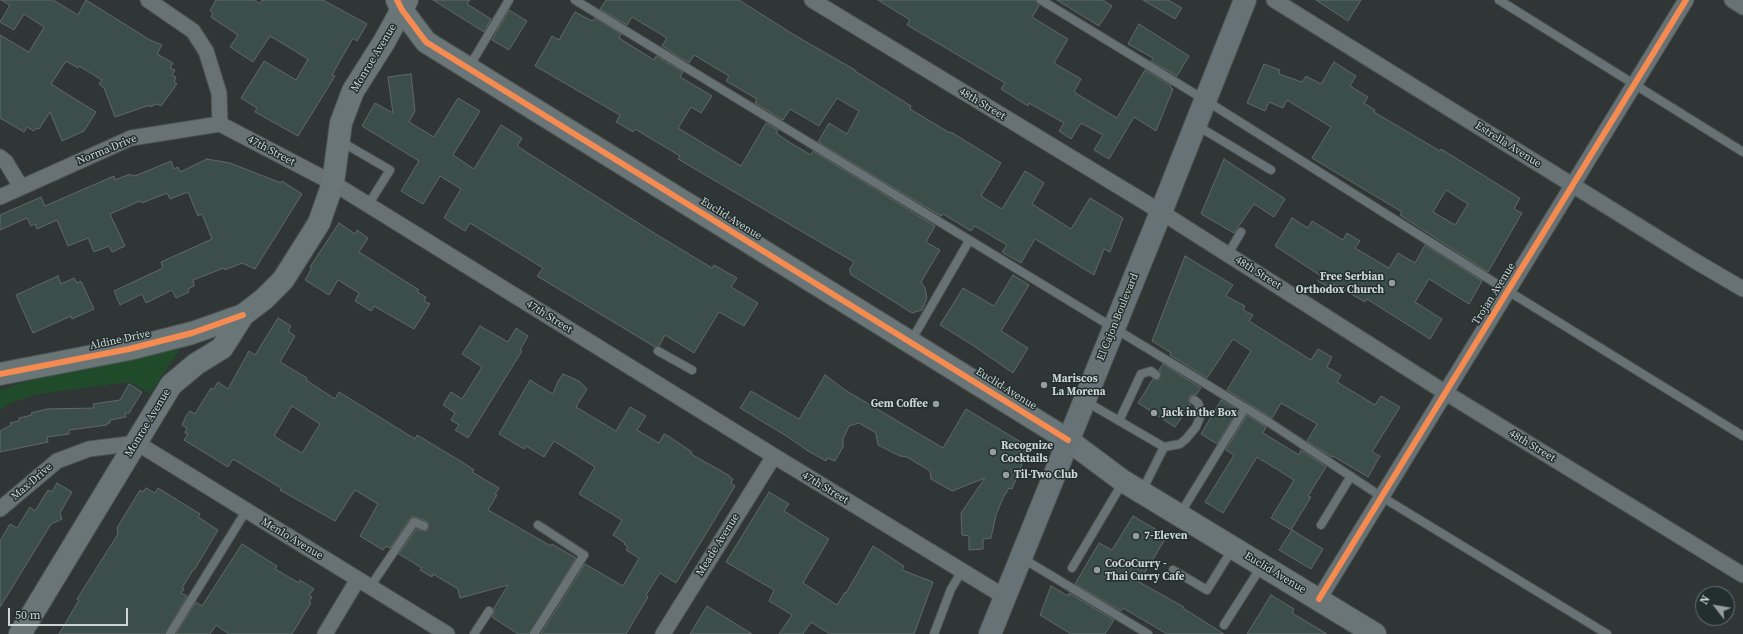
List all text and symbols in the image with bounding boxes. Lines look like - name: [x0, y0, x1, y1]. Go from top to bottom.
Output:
- street label: Monroe Avenue: [348, 21, 400, 95]
- street label: 48th Street: [956, 85, 1008, 123]
- street label: Estrella Avenue: [1472, 119, 1544, 171]
- street label: Norma Drive: [75, 132, 139, 168]
- street label: 47th Street: [245, 133, 297, 169]
- street label: Euclid Avenue: [698, 195, 764, 243]
- street label: 48th Street: [1232, 254, 1284, 292]
- street label: Trojan Avenue: [1470, 260, 1518, 328]
- place label: Free Serbian Orthodox Church: [1296, 270, 1384, 296]
- street label: El Cajon Boulevard: [1094, 271, 1142, 363]
- marker: Free Serbian Orthodox Church: [1387, 278, 1397, 288]
- street label: 47th Street: [523, 298, 575, 336]
- street label: Aldine Drive: [89, 327, 151, 353]
- street label: Euclid Avenue: [973, 365, 1039, 413]
- place label: Mariscos La Morena: [1052, 372, 1106, 398]
- marker: Mariscos La Morena: [1039, 380, 1049, 390]
- street label: Monroe Avenue: [122, 386, 174, 460]
- place label: Gem Coffee: [871, 397, 928, 411]
- marker: Gem Coffee: [931, 399, 941, 409]
- place label: Jack in the Box: [1162, 406, 1237, 420]
- marker: Jack in the Box: [1149, 408, 1159, 418]
- street label: 48th Street: [1506, 427, 1558, 465]
- place label: Recognize Cocktails: [1001, 439, 1053, 465]
- marker: Recognize Cocktails: [988, 447, 998, 457]
- street label: Max Drive: [9, 461, 55, 503]
- place label: Til-Two Club: [1014, 468, 1078, 482]
- street label: 47th Street: [799, 469, 851, 507]
- marker: Til-Two Club: [1001, 470, 1011, 480]
- street label: Meade Avenue: [694, 511, 742, 579]
- street label: Menlo Avenue: [259, 515, 325, 563]
- place label: 7-Eleven: [1144, 529, 1187, 543]
- marker: 7-Eleven: [1131, 531, 1141, 541]
- street label: Euclid Avenue: [1242, 549, 1308, 597]
- place label: CoCoCurry - Thai Curry Cafe: [1105, 557, 1185, 583]
- marker: CoCoCurry - Thai Curry Cafe: [1092, 565, 1102, 575]
- north arrow: [1695, 586, 1735, 626]
- text: N: [1697, 593, 1714, 607]
- scale bar: [10, 600, 130, 626]
- text: 50 m: [15, 607, 41, 623]

